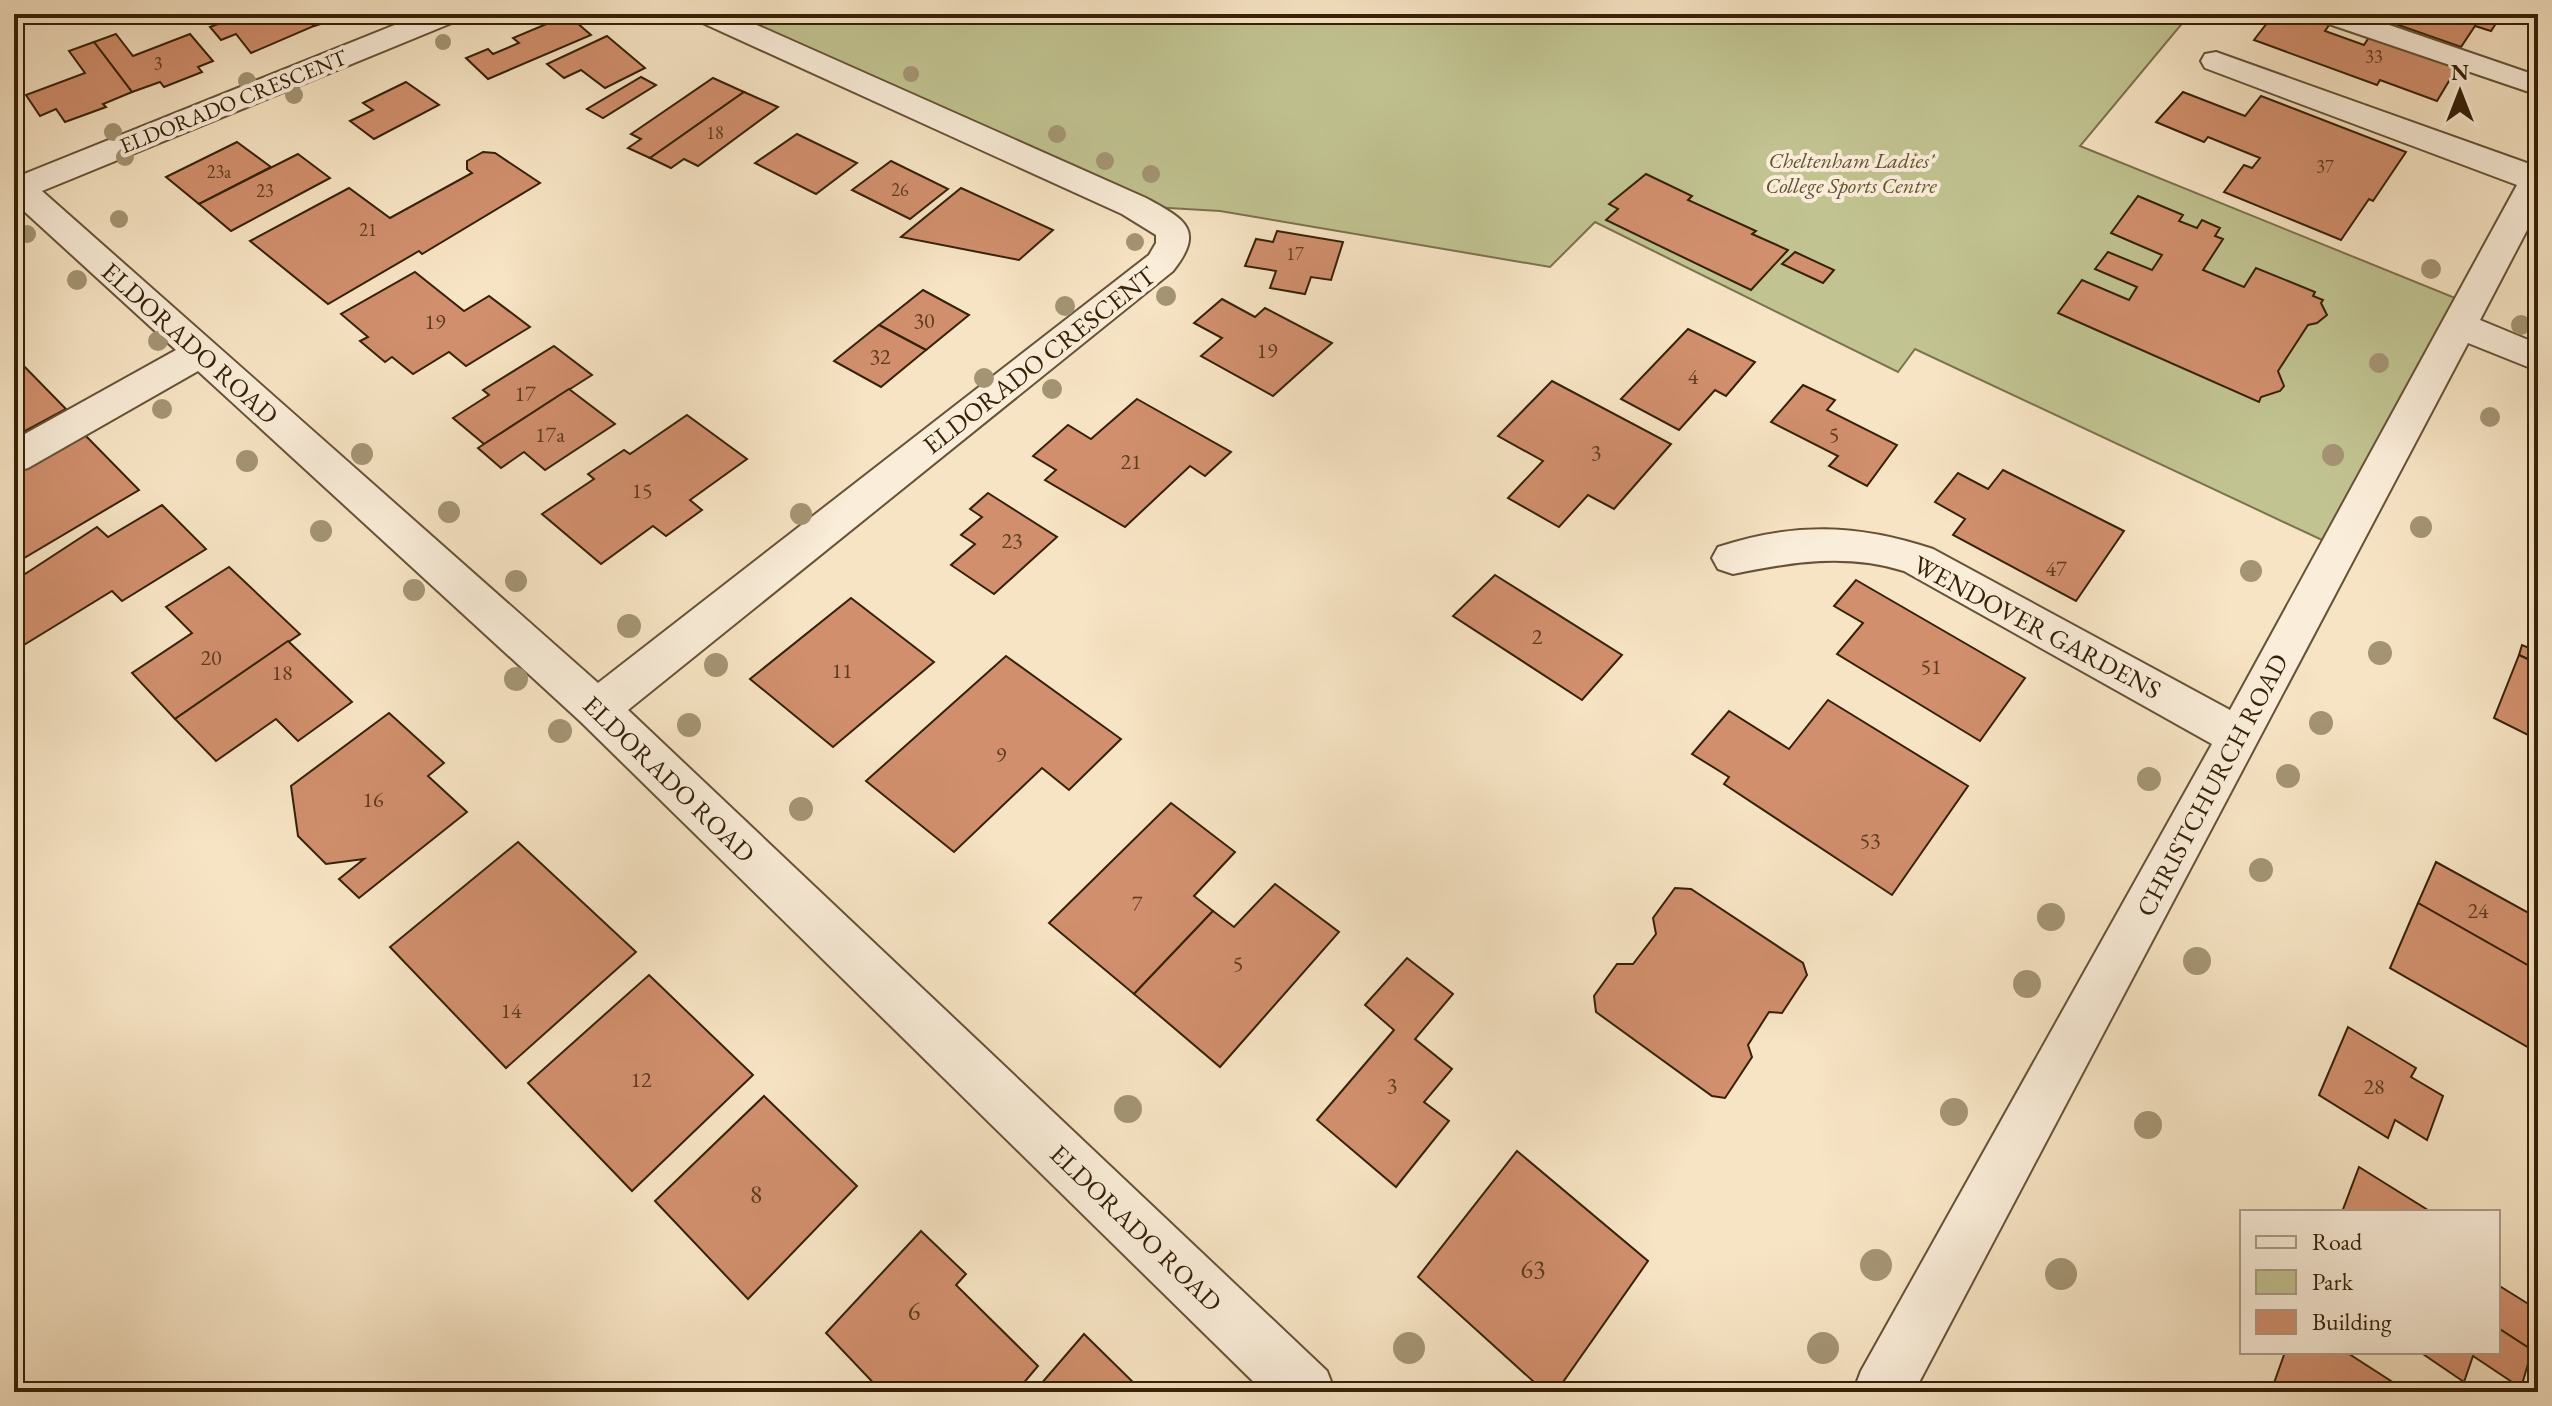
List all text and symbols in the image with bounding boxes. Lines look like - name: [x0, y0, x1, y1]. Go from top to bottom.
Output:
- street label: ELDORADO CRESCENT: [115, 43, 351, 160]
- house number: 33: [2365, 45, 2383, 68]
- house number: 3: [154, 52, 162, 75]
- north arrow: [2420, 52, 2500, 132]
- text: N: [2451, 58, 2469, 87]
- house number: 18: [706, 121, 724, 144]
- park label: Cheltenham Ladies' College Sports Centre: [1765, 146, 1937, 200]
- house number: 37: [2316, 155, 2334, 178]
- house number: 23a: [207, 160, 232, 183]
- house number: 26: [891, 178, 909, 201]
- house number: 23: [256, 179, 274, 202]
- house number: 21: [359, 218, 377, 241]
- house number: 17: [1286, 242, 1304, 265]
- street label: ELDORADO ROAD: [94, 255, 286, 431]
- street label: ELDORADO CRESCENT: [916, 258, 1163, 462]
- house number: 30: [913, 306, 935, 335]
- house number: 19: [424, 307, 446, 336]
- house number: 19: [1256, 336, 1278, 365]
- house number: 32: [869, 342, 891, 371]
- house number: 4: [1688, 362, 1699, 391]
- house number: 17: [514, 379, 536, 408]
- house number: 17a: [535, 420, 565, 449]
- house number: 5: [1829, 420, 1839, 449]
- house number: 3: [1591, 438, 1601, 467]
- house number: 21: [1120, 447, 1142, 476]
- house number: 15: [631, 476, 653, 505]
- house number: 23: [1001, 526, 1023, 555]
- street label: WENDOVER GARDENS: [1907, 547, 2167, 707]
- house number: 47: [2045, 554, 2067, 583]
- house number: 2: [1532, 622, 1543, 651]
- house number: 20: [200, 643, 222, 672]
- street label: CHRISTCHURCH ROAD: [2128, 648, 2296, 922]
- house number: 51: [1920, 652, 1942, 681]
- house number: 11: [831, 656, 853, 685]
- house number: 18: [271, 658, 293, 687]
- street label: ELDORADO ROAD: [576, 688, 762, 870]
- house number: 9: [996, 740, 1007, 769]
- house number: 16: [362, 785, 384, 814]
- house number: 53: [1859, 826, 1881, 855]
- house number: 7: [1132, 889, 1143, 918]
- house number: 24: [2467, 896, 2489, 925]
- house number: 5: [1233, 949, 1243, 978]
- house number: 14: [500, 996, 522, 1025]
- house number: 12: [630, 1065, 652, 1094]
- house number: 3: [1387, 1071, 1397, 1100]
- house number: 28: [2363, 1072, 2385, 1101]
- street label: ELDORADO ROAD: [1043, 1137, 1229, 1319]
- house number: 8: [750, 1177, 762, 1211]
- legend: [2240, 1210, 2500, 1354]
- text: Road: [2312, 1226, 2363, 1257]
- house number: 63: [1521, 1252, 1545, 1286]
- text: Park: [2312, 1266, 2354, 1297]
- house number: 6: [908, 1294, 920, 1328]
- text: Building: [2312, 1306, 2392, 1337]

